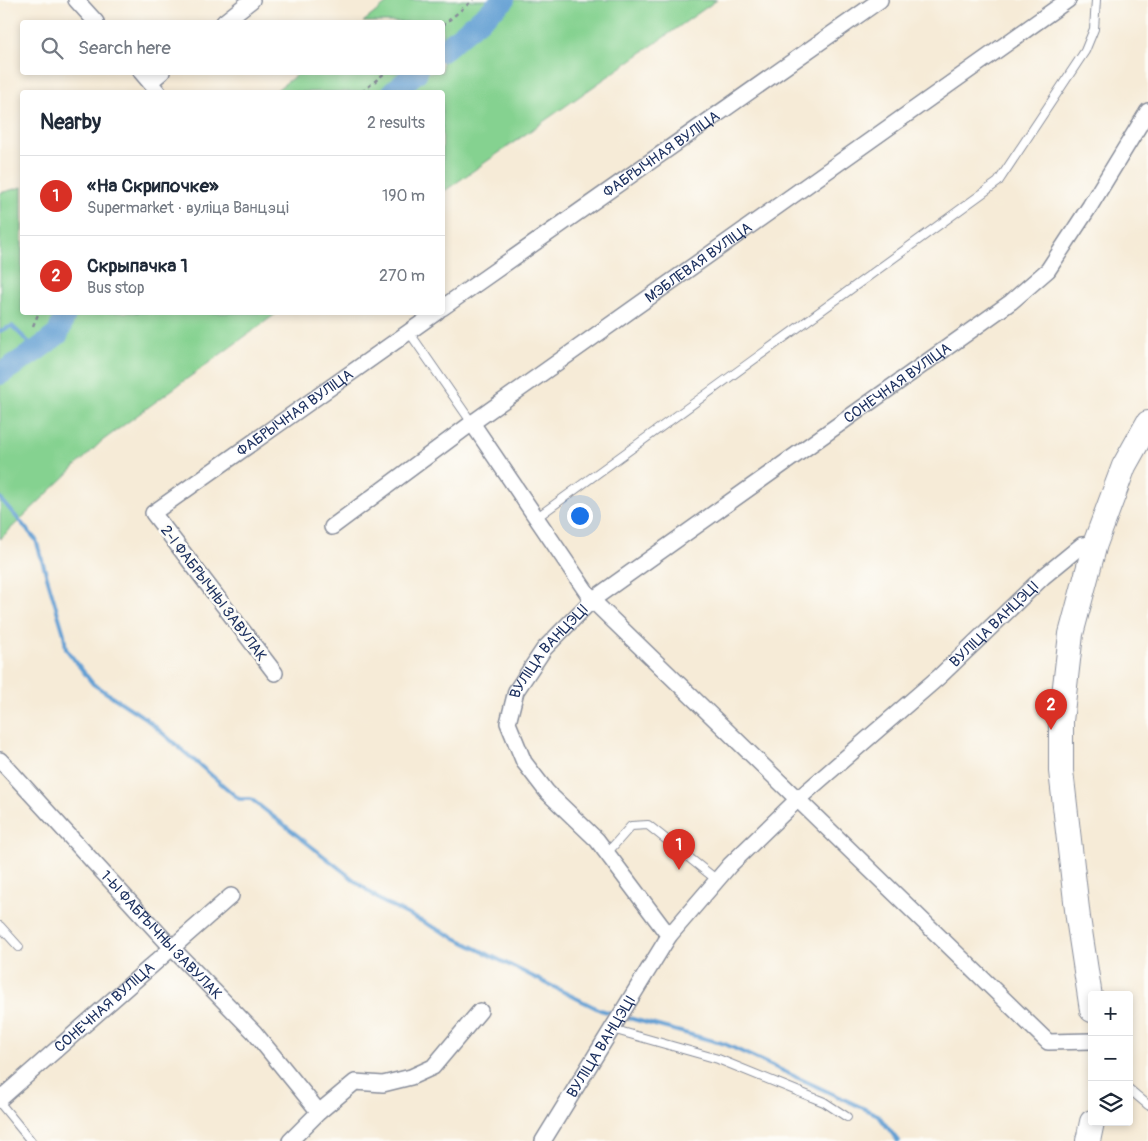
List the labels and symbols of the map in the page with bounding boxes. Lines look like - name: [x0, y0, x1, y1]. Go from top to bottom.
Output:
- street label: ФАБРЫЧНАЯ ВУЛІЦА: [599, 107, 724, 202]
- street label: МЭБЛЕВАЯ ВУЛІЦА: [641, 218, 756, 307]
- street label: СОНЕЧНАЯ ВУЛІЦА: [840, 338, 955, 428]
- street label: ФАБРЫЧНАЯ ВУЛІЦА: [233, 365, 357, 461]
- your location: [567, 503, 593, 529]
- street label: 2-І ФАБРЫЧНЫ ЗАВУЛАК: [156, 522, 271, 665]
- street label: ВУЛІЦА ВАНЦЭЦІ: [946, 577, 1043, 672]
- street label: ВУЛІЦА ВАНЦЭЦІ: [506, 600, 593, 700]
- pin: 2: [1035, 689, 1067, 730]
- pin: 1: [663, 829, 695, 870]
- street label: 1-Ы ФАБРЫЧНЫ ЗАВУЛАК: [96, 867, 226, 1004]
- street label: СОНЕЧНАЯ ВУЛІЦА: [51, 958, 159, 1057]
- street label: ВУЛІЦА ВАНЦЭЦІ: [563, 992, 640, 1101]

